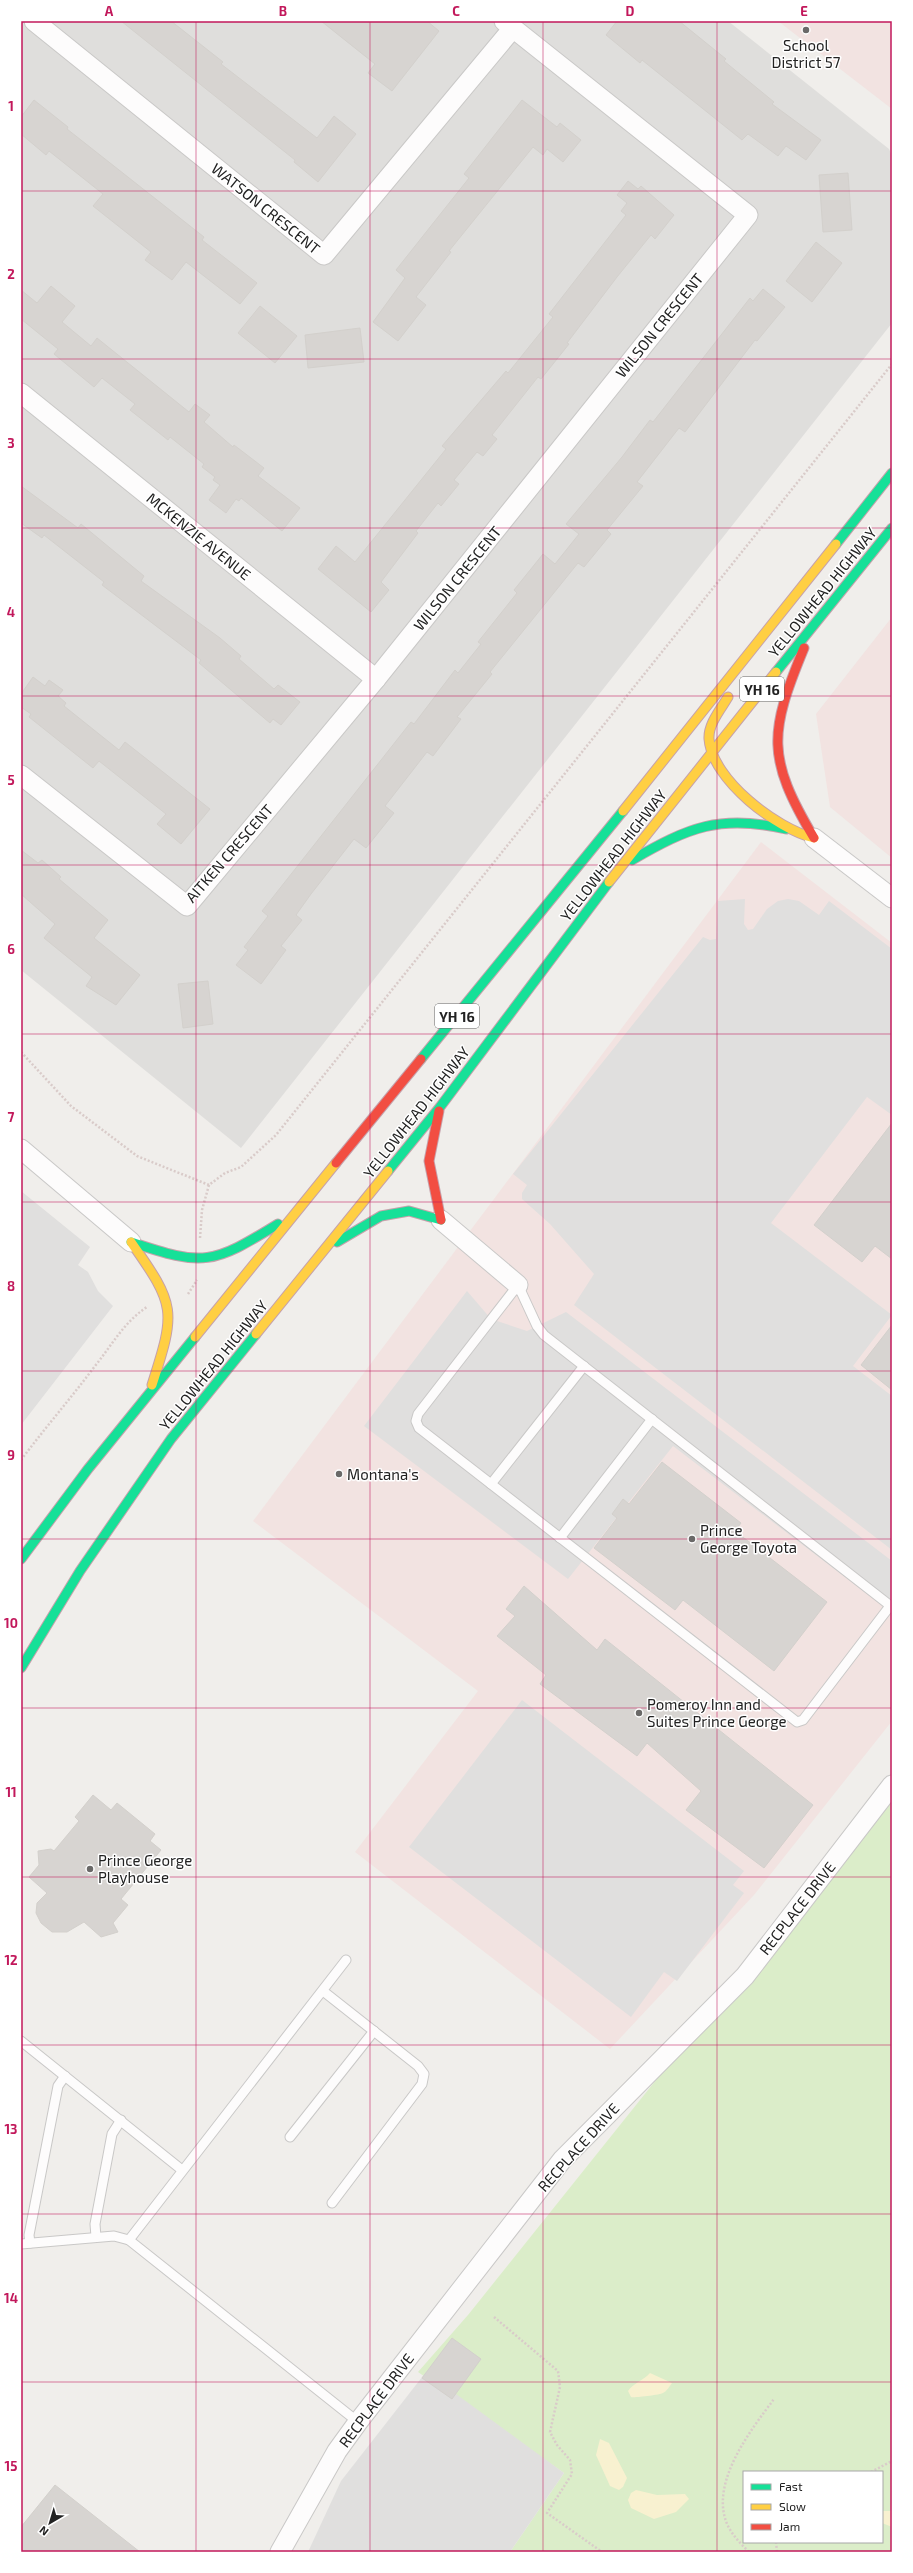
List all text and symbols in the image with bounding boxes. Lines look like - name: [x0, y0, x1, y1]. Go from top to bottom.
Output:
- text: A: [105, 3, 114, 19]
- text: B: [279, 3, 287, 19]
- text: C: [452, 3, 460, 19]
- text: D: [626, 3, 635, 19]
- text: E: [800, 3, 808, 19]
- marker: School District 57: [801, 25, 811, 35]
- place label: School District 57: [772, 36, 841, 71]
- text: 1: [8, 98, 14, 114]
- street label: WATSON CRESCENT: [208, 159, 324, 257]
- text: 2: [7, 266, 15, 282]
- street label: WILSON CRESCENT: [611, 269, 707, 381]
- text: 3: [7, 435, 15, 451]
- street label: MCKENZIE AVENUE: [143, 489, 255, 583]
- street label: WILSON CRESCENT: [409, 522, 505, 634]
- street label: YELLOWHEAD HIGHWAY: [764, 523, 880, 660]
- text: 4: [7, 604, 15, 620]
- road number: YH 16: [740, 677, 784, 701]
- text: 5: [7, 772, 15, 788]
- street label: YELLOWHEAD HIGHWAY: [556, 785, 670, 924]
- street label: AITKEN CRESCENT: [182, 800, 277, 906]
- text: 6: [7, 941, 15, 957]
- road number: YH 16: [435, 1004, 479, 1028]
- street label: YELLOWHEAD HIGHWAY: [359, 1042, 473, 1181]
- text: 7: [8, 1109, 15, 1125]
- text: 8: [7, 1278, 15, 1294]
- street label: YELLOWHEAD HIGHWAY: [155, 1296, 271, 1433]
- text: 9: [7, 1447, 15, 1463]
- place label: Montana's: [347, 1465, 419, 1483]
- marker: Montana's: [334, 1469, 344, 1479]
- place label: Prince George Toyota: [700, 1521, 797, 1556]
- marker: Prince George Toyota: [687, 1534, 697, 1544]
- text: 10: [4, 1615, 18, 1631]
- place label: Pomeroy Inn and Suites Prince George: [647, 1695, 787, 1730]
- marker: Pomeroy Inn and Suites Prince George: [634, 1708, 644, 1718]
- text: 11: [5, 1784, 17, 1800]
- place label: Prince George Playhouse: [98, 1851, 192, 1886]
- street label: RECPLACE DRIVE: [755, 1858, 839, 1958]
- marker: Prince George Playhouse: [85, 1864, 95, 1874]
- text: 12: [4, 1952, 18, 1968]
- street label: RECPLACE DRIVE: [534, 2099, 622, 2195]
- text: 13: [5, 2121, 18, 2137]
- text: 14: [4, 2290, 18, 2306]
- street label: RECPLACE DRIVE: [335, 2349, 417, 2451]
- text: 15: [5, 2458, 17, 2474]
- legend: [743, 2471, 883, 2543]
- text: Fast: [779, 2479, 803, 2493]
- text: Slow: [779, 2499, 806, 2513]
- north arrow: [30, 2503, 70, 2543]
- text: Jam: [779, 2519, 800, 2533]
- text: N: [36, 2524, 51, 2539]

